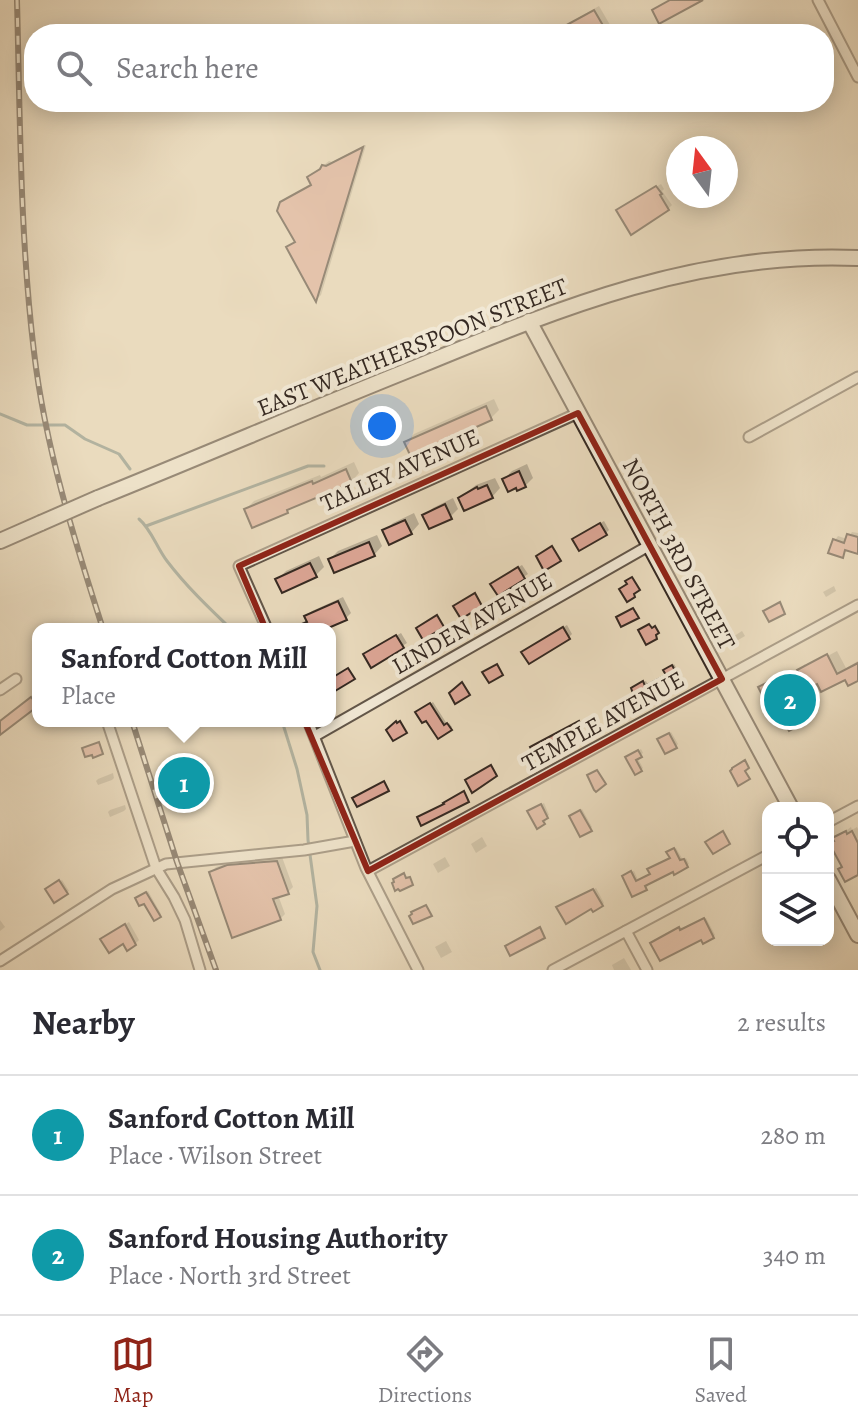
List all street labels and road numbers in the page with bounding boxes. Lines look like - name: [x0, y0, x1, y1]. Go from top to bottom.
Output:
- street label: EAST WEATHERSPOON STREET: [252, 270, 572, 424]
- street label: TALLEY AVENUE: [316, 421, 484, 519]
- street label: NORTH 3RD STREET: [615, 453, 743, 655]
- street label: LINDEN AVENUE: [386, 564, 558, 682]
- street label: TEMPLE AVENUE: [516, 663, 690, 779]

